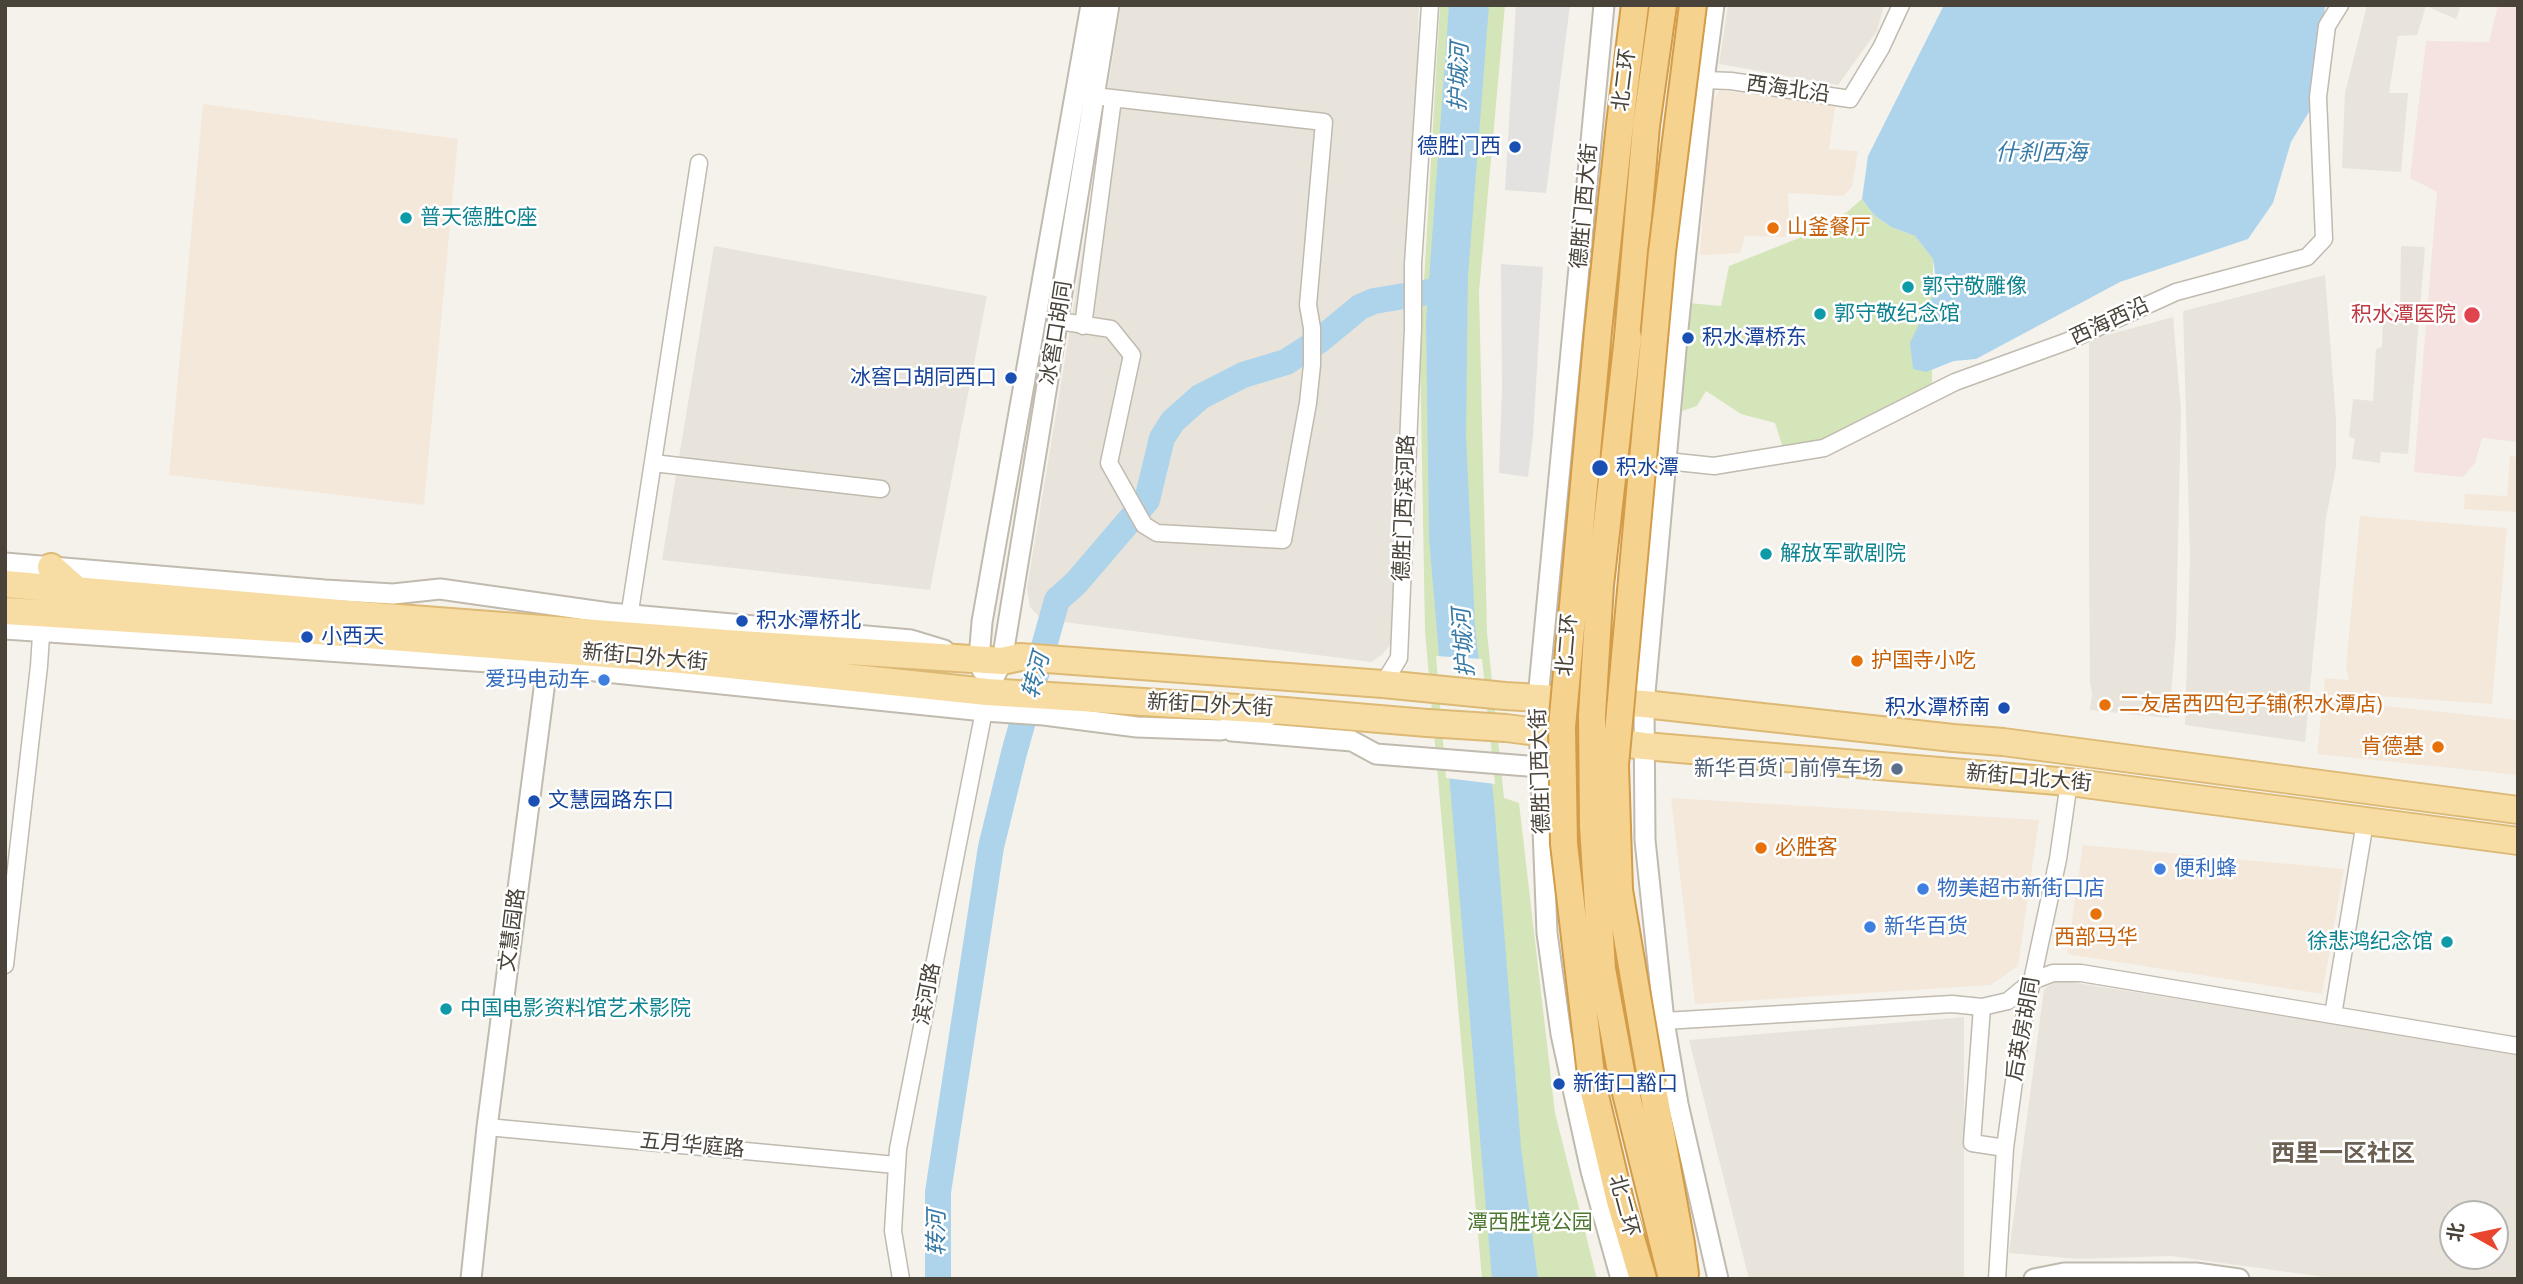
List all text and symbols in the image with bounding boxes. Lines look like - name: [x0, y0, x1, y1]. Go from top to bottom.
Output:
- water label: 护城河: [1445, 42, 1475, 112]
- street label: 北二环: [1609, 47, 1641, 113]
- street label: 西海北沿: [1745, 72, 1831, 108]
- place label: 德胜门西: [1417, 134, 1501, 160]
- marker: 德胜门西: [1507, 139, 1523, 155]
- water label: 什刹西海: [1995, 140, 2087, 168]
- street label: 德胜门西大街: [1567, 142, 1603, 270]
- place label: 普天德胜C座: [420, 205, 537, 231]
- marker: 普天德胜C座: [398, 210, 414, 226]
- place label: 山釜餐厅: [1787, 215, 1871, 241]
- marker: 山釜餐厅: [1765, 220, 1781, 236]
- place label: 郭守敬雕像: [1922, 274, 2027, 300]
- street label: 冰窖口胡同: [1036, 279, 1078, 387]
- marker: 郭守敬雕像: [1900, 279, 1916, 295]
- street label: 西海西沿: [2067, 293, 2153, 351]
- place label: 郭守敬纪念馆: [1834, 301, 1960, 327]
- place label: 积水潭医院: [2351, 302, 2456, 328]
- marker: 积水潭医院: [2462, 305, 2482, 325]
- marker: 郭守敬纪念馆: [1812, 306, 1828, 322]
- place label: 积水潭桥东: [1702, 325, 1807, 351]
- marker: 积水潭桥东: [1680, 330, 1696, 346]
- place label: 冰窖口胡同西口: [850, 365, 997, 391]
- marker: 冰窖口胡同西口: [1003, 370, 1019, 386]
- street label: 德胜门西滨河路: [1390, 434, 1420, 582]
- place label: 积水潭: [1616, 455, 1679, 481]
- marker: 积水潭: [1590, 458, 1610, 478]
- place label: 解放军歌剧院: [1780, 541, 1906, 567]
- marker: 解放军歌剧院: [1758, 546, 1774, 562]
- place label: 积水潭桥北: [756, 608, 861, 634]
- water label: 护城河: [1449, 608, 1481, 678]
- marker: 积水潭桥北: [734, 613, 750, 629]
- street label: 北二环: [1553, 613, 1583, 677]
- place label: 小西天: [321, 624, 384, 650]
- marker: 小西天: [299, 629, 315, 645]
- street label: 新街口外大街: [581, 640, 709, 676]
- place label: 护国寺小吃: [1871, 648, 1976, 674]
- water label: 转河: [1018, 650, 1056, 702]
- marker: 护国寺小吃: [1849, 653, 1865, 669]
- place label: 爱玛电动车: [485, 667, 590, 693]
- marker: 爱玛电动车: [596, 672, 612, 688]
- street label: 新街口外大街: [1146, 690, 1274, 722]
- place label: 二友居西四包子铺(积水潭店): [2119, 692, 2382, 718]
- place label: 积水潭桥南: [1885, 695, 1990, 721]
- marker: 二友居西四包子铺(积水潭店): [2097, 697, 2113, 713]
- marker: 积水潭桥南: [1996, 700, 2012, 716]
- street label: 德胜门西大街: [1526, 708, 1556, 834]
- place label: 肯德基: [2361, 734, 2424, 760]
- marker: 肯德基: [2430, 739, 2446, 755]
- place label: 新华百货门前停车场: [1694, 756, 1883, 782]
- marker: 新华百货门前停车场: [1889, 761, 1905, 777]
- street label: 新街口北大街: [1965, 761, 2093, 797]
- place label: 文慧园路东口: [548, 788, 674, 814]
- marker: 文慧园路东口: [526, 793, 542, 809]
- place label: 必胜客: [1775, 835, 1838, 861]
- marker: 必胜客: [1753, 840, 1769, 856]
- place label: 便利蜂: [2174, 856, 2237, 882]
- marker: 便利蜂: [2152, 861, 2168, 877]
- place label: 物美超市新街口店: [1937, 876, 2105, 902]
- marker: 物美超市新街口店: [1915, 881, 1931, 897]
- street label: 文慧园路: [495, 887, 531, 973]
- marker: 西部马华: [2088, 906, 2104, 922]
- place label: 新华百货: [1884, 914, 1968, 940]
- marker: 新华百货: [1862, 919, 1878, 935]
- place label: 西部马华: [2054, 925, 2138, 951]
- place label: 徐悲鸿纪念馆: [2307, 929, 2433, 955]
- marker: 徐悲鸿纪念馆: [2439, 934, 2455, 950]
- street label: 滨河路: [910, 961, 946, 1027]
- street label: 后英房胡同: [2002, 975, 2046, 1083]
- place label: 中国电影资料馆艺术影院: [460, 996, 691, 1022]
- marker: 中国电影资料馆艺术影院: [438, 1001, 454, 1017]
- place label: 新街口豁口: [1573, 1071, 1678, 1097]
- marker: 新街口豁口: [1551, 1076, 1567, 1092]
- street label: 五月华庭路: [639, 1129, 745, 1163]
- district label: 西里一区社区: [2271, 1141, 2415, 1169]
- street label: 北二环: [1603, 1172, 1643, 1240]
- north arrow: [2439, 1200, 2509, 1270]
- water label: 转河: [924, 1210, 952, 1256]
- park label: 潭西胜境公园: [1467, 1210, 1593, 1236]
- text: 北: [2441, 1221, 2470, 1243]

